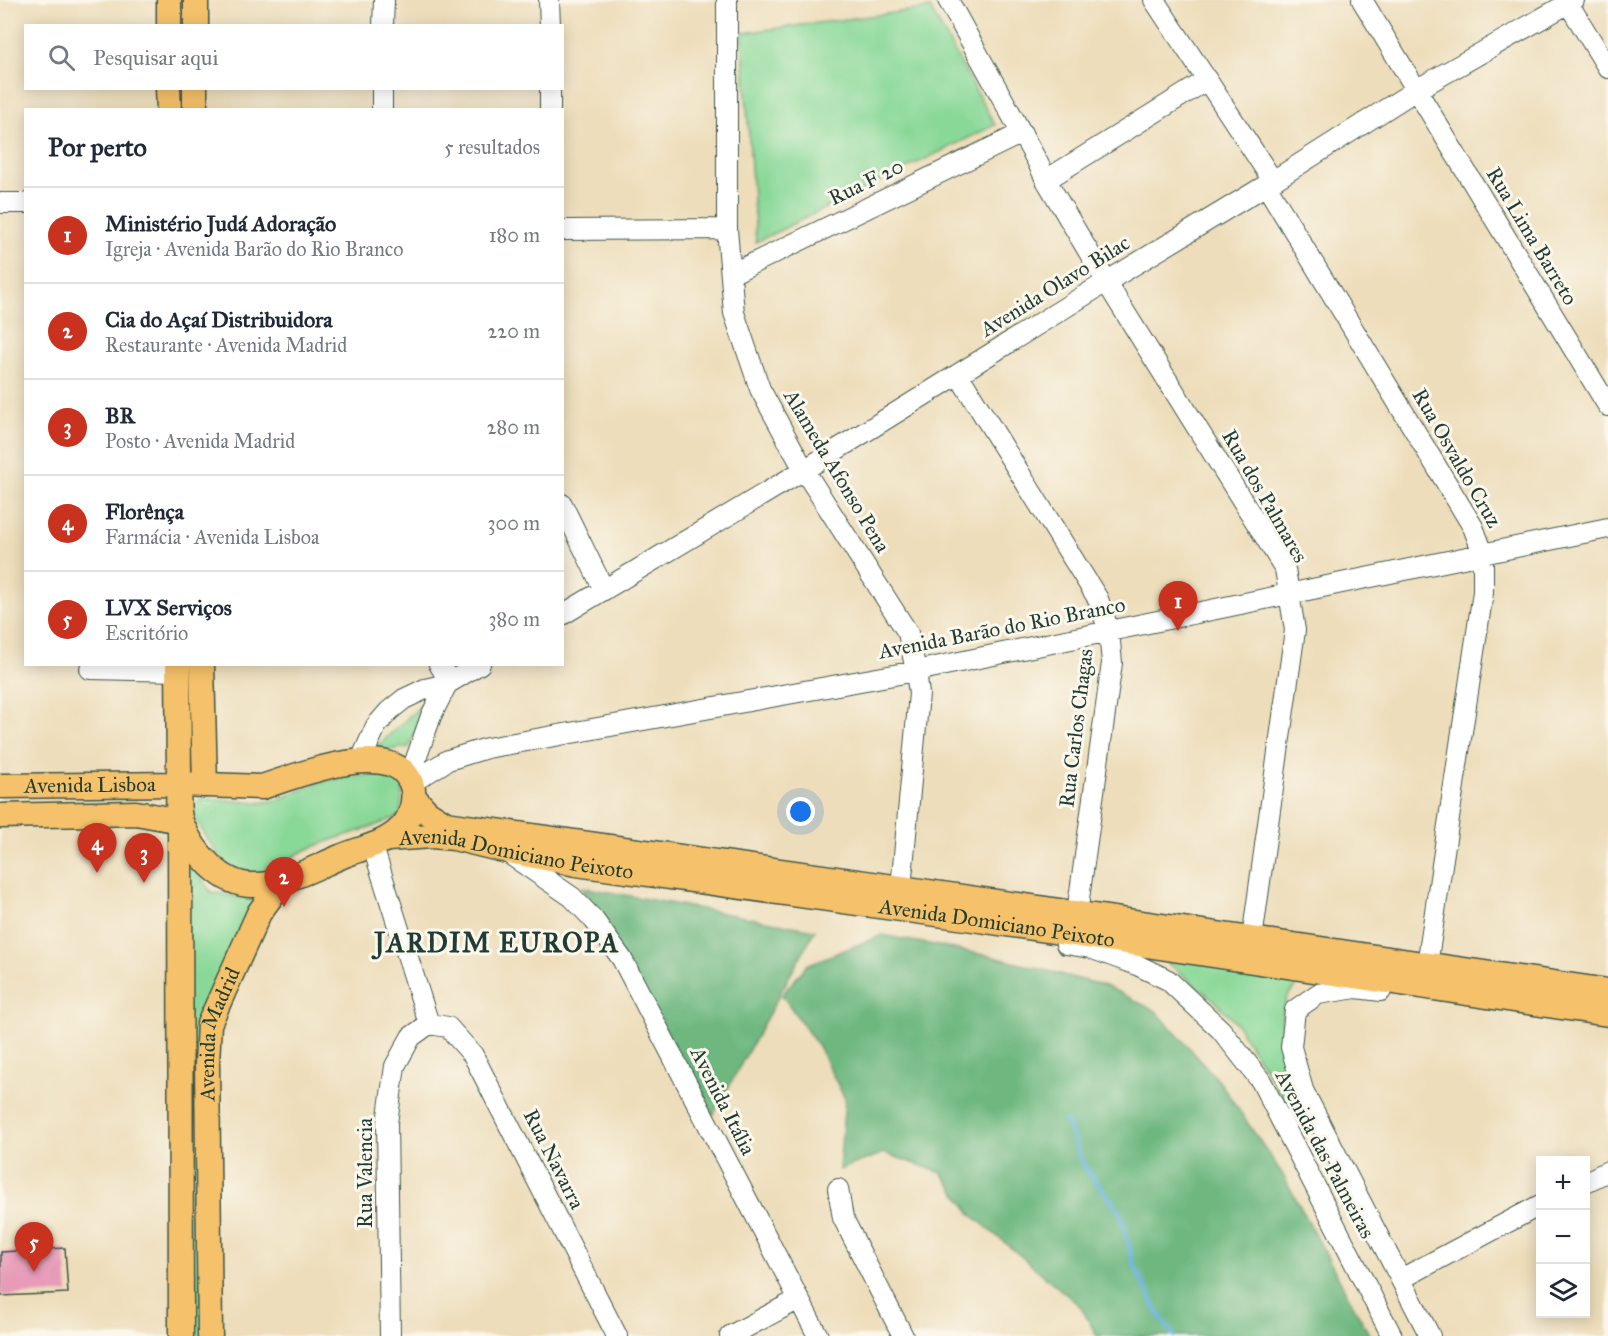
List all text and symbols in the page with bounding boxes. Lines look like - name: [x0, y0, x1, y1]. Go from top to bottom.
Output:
- search box: [24, 24, 564, 90]
- icon: search: [45, 41, 78, 74]
- text: Pesquisar aqui: [93, 44, 218, 71]
- text: Por perto: [48, 131, 147, 163]
- text: 5 resultados: [444, 135, 540, 159]
- street label: Rua F 20: [824, 153, 908, 211]
- street label: Rua Lima Barreto: [1480, 162, 1584, 310]
- text: Ministério Judá Adoração: [105, 210, 336, 237]
- text: 1: [64, 223, 71, 247]
- text: 180 m: [489, 223, 540, 247]
- street label: Avenida Olavo Bilac: [975, 229, 1135, 343]
- text: Igreja · Avenida Barão do Rio Branco: [105, 237, 403, 261]
- text: Cia do Açaí Distribuidora: [105, 306, 333, 333]
- text: 2: [63, 319, 72, 343]
- text: 220 m: [488, 319, 540, 343]
- text: Restaurante · Avenida Madrid: [105, 333, 347, 357]
- street label: Alameda Afonso Pena: [778, 384, 896, 557]
- street label: Rua Osvaldo Cruz: [1407, 384, 1507, 532]
- text: BR: [105, 402, 135, 429]
- text: 3: [64, 415, 72, 439]
- text: 280 m: [487, 415, 540, 439]
- street label: Rua dos Palmares: [1216, 425, 1314, 567]
- text: Posto · Avenida Madrid: [105, 429, 295, 453]
- text: Florênça: [105, 498, 184, 525]
- text: 4: [62, 511, 73, 535]
- text: 300 m: [488, 511, 540, 535]
- text: Farmácia · Avenida Lisboa: [105, 525, 320, 549]
- pin: 1: [1158, 582, 1198, 631]
- street label: Avenida Barão do Rio Branco: [876, 591, 1128, 665]
- text: LVX Serviços: [105, 594, 232, 621]
- text: 5: [63, 607, 72, 631]
- text: 380 m: [489, 607, 540, 631]
- text: Escritório: [105, 621, 188, 645]
- street label: Rua Carlos Chagas: [1053, 647, 1099, 809]
- street label: Avenida Lisboa: [23, 771, 156, 799]
- your location: [786, 797, 815, 826]
- street label: Avenida Domiciano Peixoto: [397, 823, 635, 885]
- pin: 4: [78, 824, 116, 873]
- pin: 3: [124, 834, 164, 883]
- pin: 2: [264, 858, 304, 907]
- street label: Avenida Domiciano Peixoto: [876, 893, 1117, 953]
- district label: JARDIM EUROPA: [371, 926, 620, 960]
- street label: Avenida Madrid: [194, 963, 246, 1102]
- street label: Avenida Itália: [684, 1042, 761, 1160]
- street label: Avenida das Palmeiras: [1269, 1064, 1380, 1243]
- street label: Rua Navarra: [518, 1105, 590, 1213]
- street label: Rua Valencia: [352, 1118, 378, 1228]
- map controls: [1536, 1156, 1590, 1318]
- button: +: [1536, 1156, 1590, 1210]
- button: −: [1536, 1210, 1590, 1264]
- pin: 5: [15, 1222, 54, 1272]
- button: layers: [1536, 1264, 1590, 1318]

